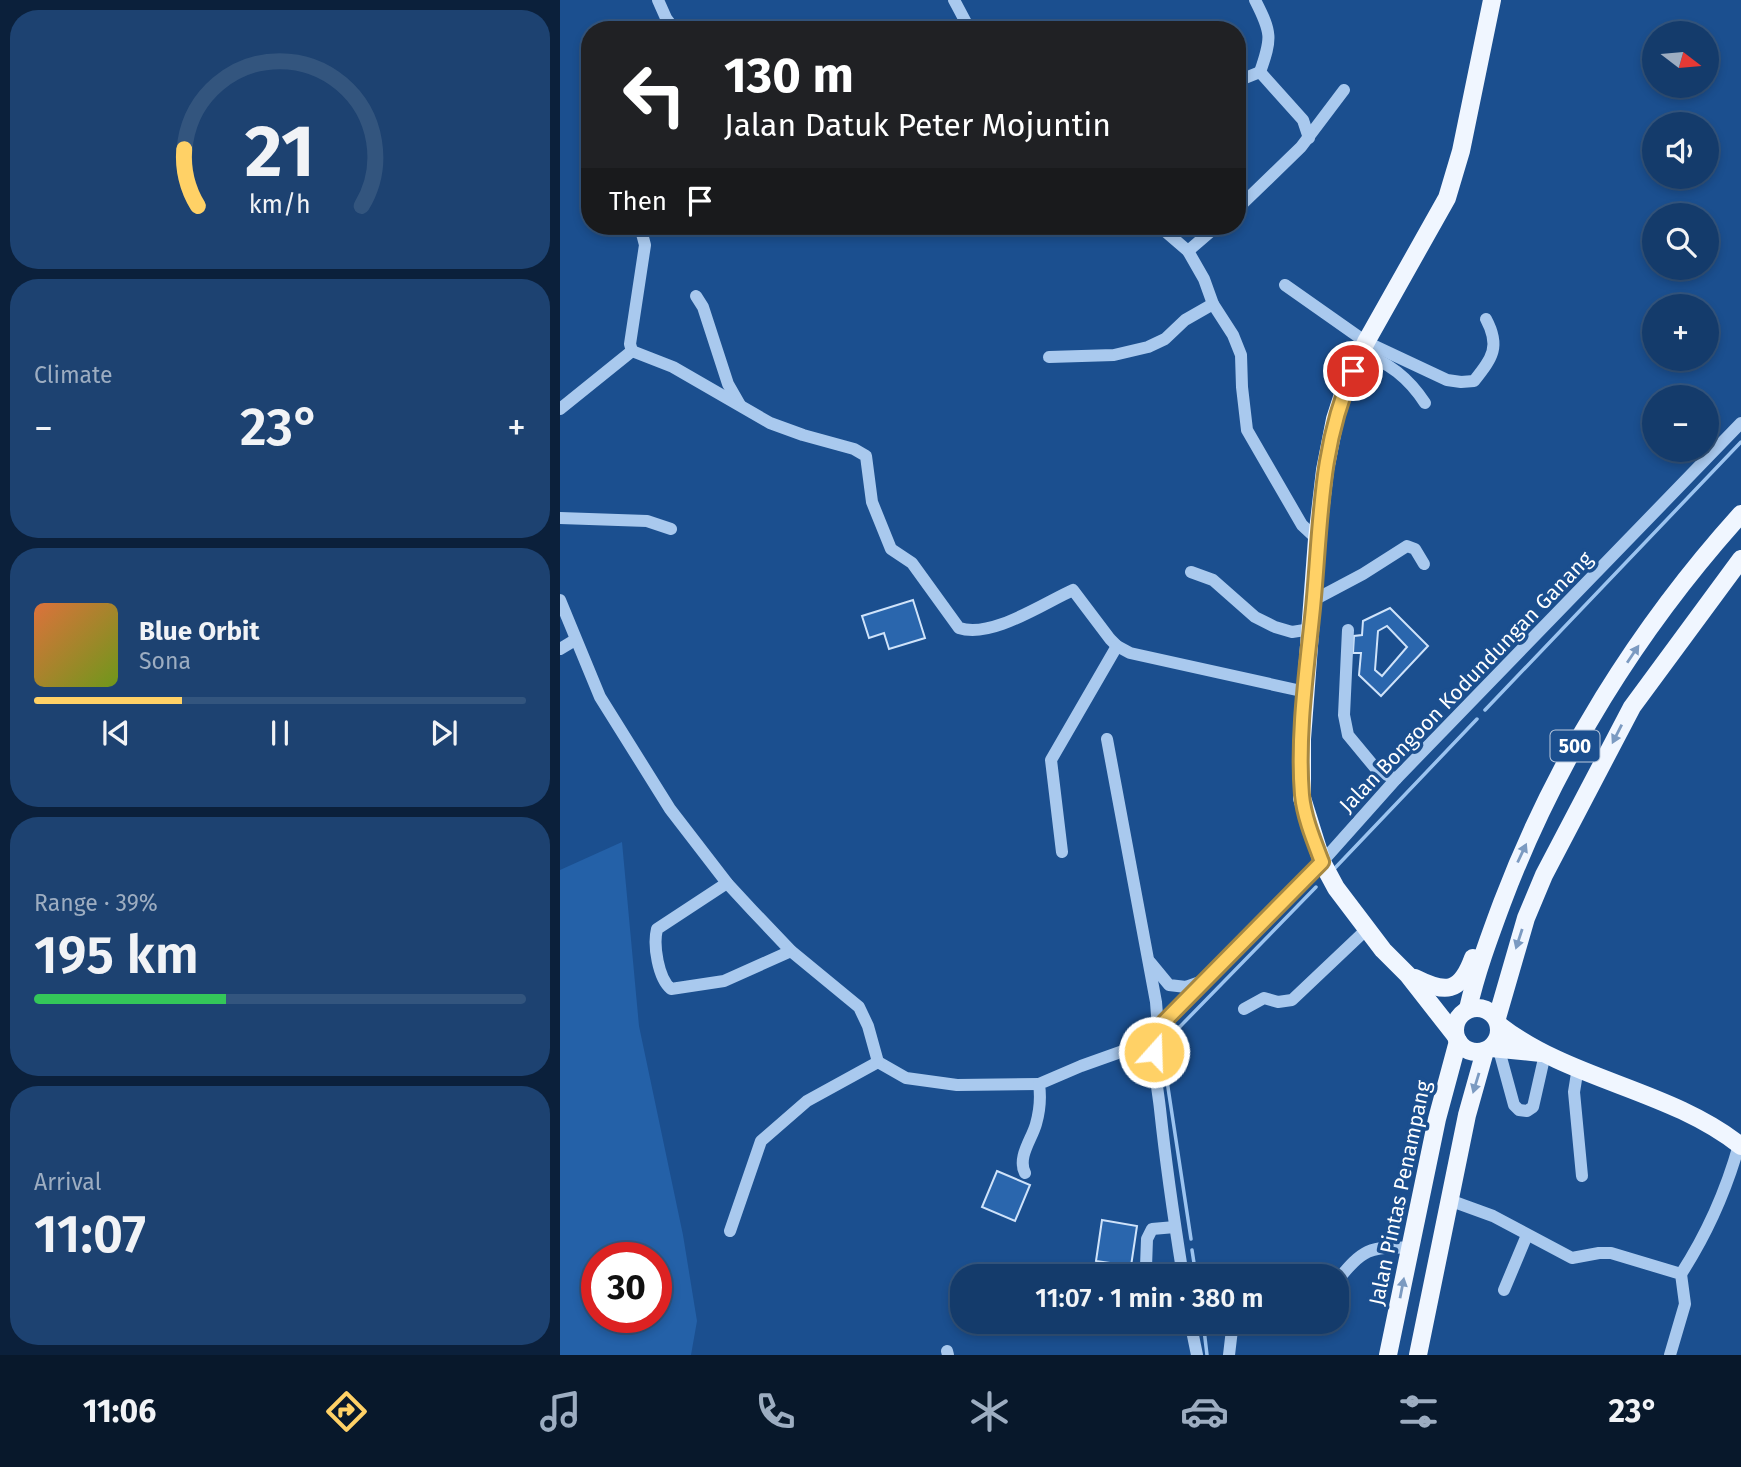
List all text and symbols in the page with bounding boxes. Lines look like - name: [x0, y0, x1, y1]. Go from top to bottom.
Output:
- north arrow: [1642, 21, 1718, 98]
- map controls: [1642, 21, 1719, 462]
- text: 130 m: [724, 46, 854, 105]
- icon: left: [609, 49, 700, 140]
- text: Jalan Datuk Peter Mojuntin: [724, 106, 1111, 144]
- text: 21: [245, 108, 315, 195]
- button: sound: [1642, 112, 1719, 189]
- icon: arrive: [681, 182, 719, 220]
- text: Then: [609, 186, 667, 217]
- text: km/h: [249, 189, 311, 219]
- button: search: [1642, 203, 1719, 280]
- button: +: [1642, 294, 1719, 371]
- pin: [1323, 341, 1383, 401]
- icon: arrive: [1334, 352, 1372, 390]
- text: Climate: [34, 361, 113, 389]
- button: −: [1642, 385, 1719, 462]
- text: 23°: [240, 396, 320, 459]
- text: −: [34, 405, 53, 451]
- text: +: [507, 405, 526, 451]
- street label: Jalan Bongoon Kodundungan Ganang: [1334, 546, 1598, 818]
- text: Blue Orbit: [139, 616, 259, 647]
- one-way arrow: [1626, 645, 1640, 663]
- text: Sona: [139, 647, 191, 675]
- icon: previous: [97, 714, 135, 752]
- icon: pause: [261, 714, 299, 752]
- icon: next: [425, 714, 463, 752]
- one-way arrow: [1612, 725, 1624, 745]
- road number: 500: [1550, 730, 1600, 762]
- one-way arrow: [1517, 842, 1528, 863]
- text: Range · 39%: [34, 889, 158, 917]
- text: 195 km: [34, 924, 199, 987]
- one-way arrow: [1513, 929, 1524, 950]
- position arrow: [1117, 1015, 1191, 1089]
- one-way arrow: [1470, 1073, 1480, 1094]
- street label: Jalan Pintas Penampang: [1363, 1078, 1437, 1308]
- text: Arrival: [34, 1168, 101, 1196]
- text: 11:07: [34, 1203, 146, 1266]
- speed limit sign: 30: [581, 1242, 672, 1333]
- one-way arrow: [1396, 1277, 1407, 1299]
- text: 11:07 · 1 min · 380 m: [1035, 1283, 1264, 1314]
- icon: directions: [322, 1387, 371, 1436]
- icon: music: [536, 1387, 585, 1436]
- icon: phone: [751, 1387, 800, 1436]
- icon: climate: [965, 1387, 1014, 1436]
- icon: car: [1180, 1387, 1229, 1436]
- icon: filters: [1394, 1387, 1443, 1436]
- text: 11:06: [83, 1392, 156, 1430]
- text: 23°: [1608, 1392, 1658, 1430]

